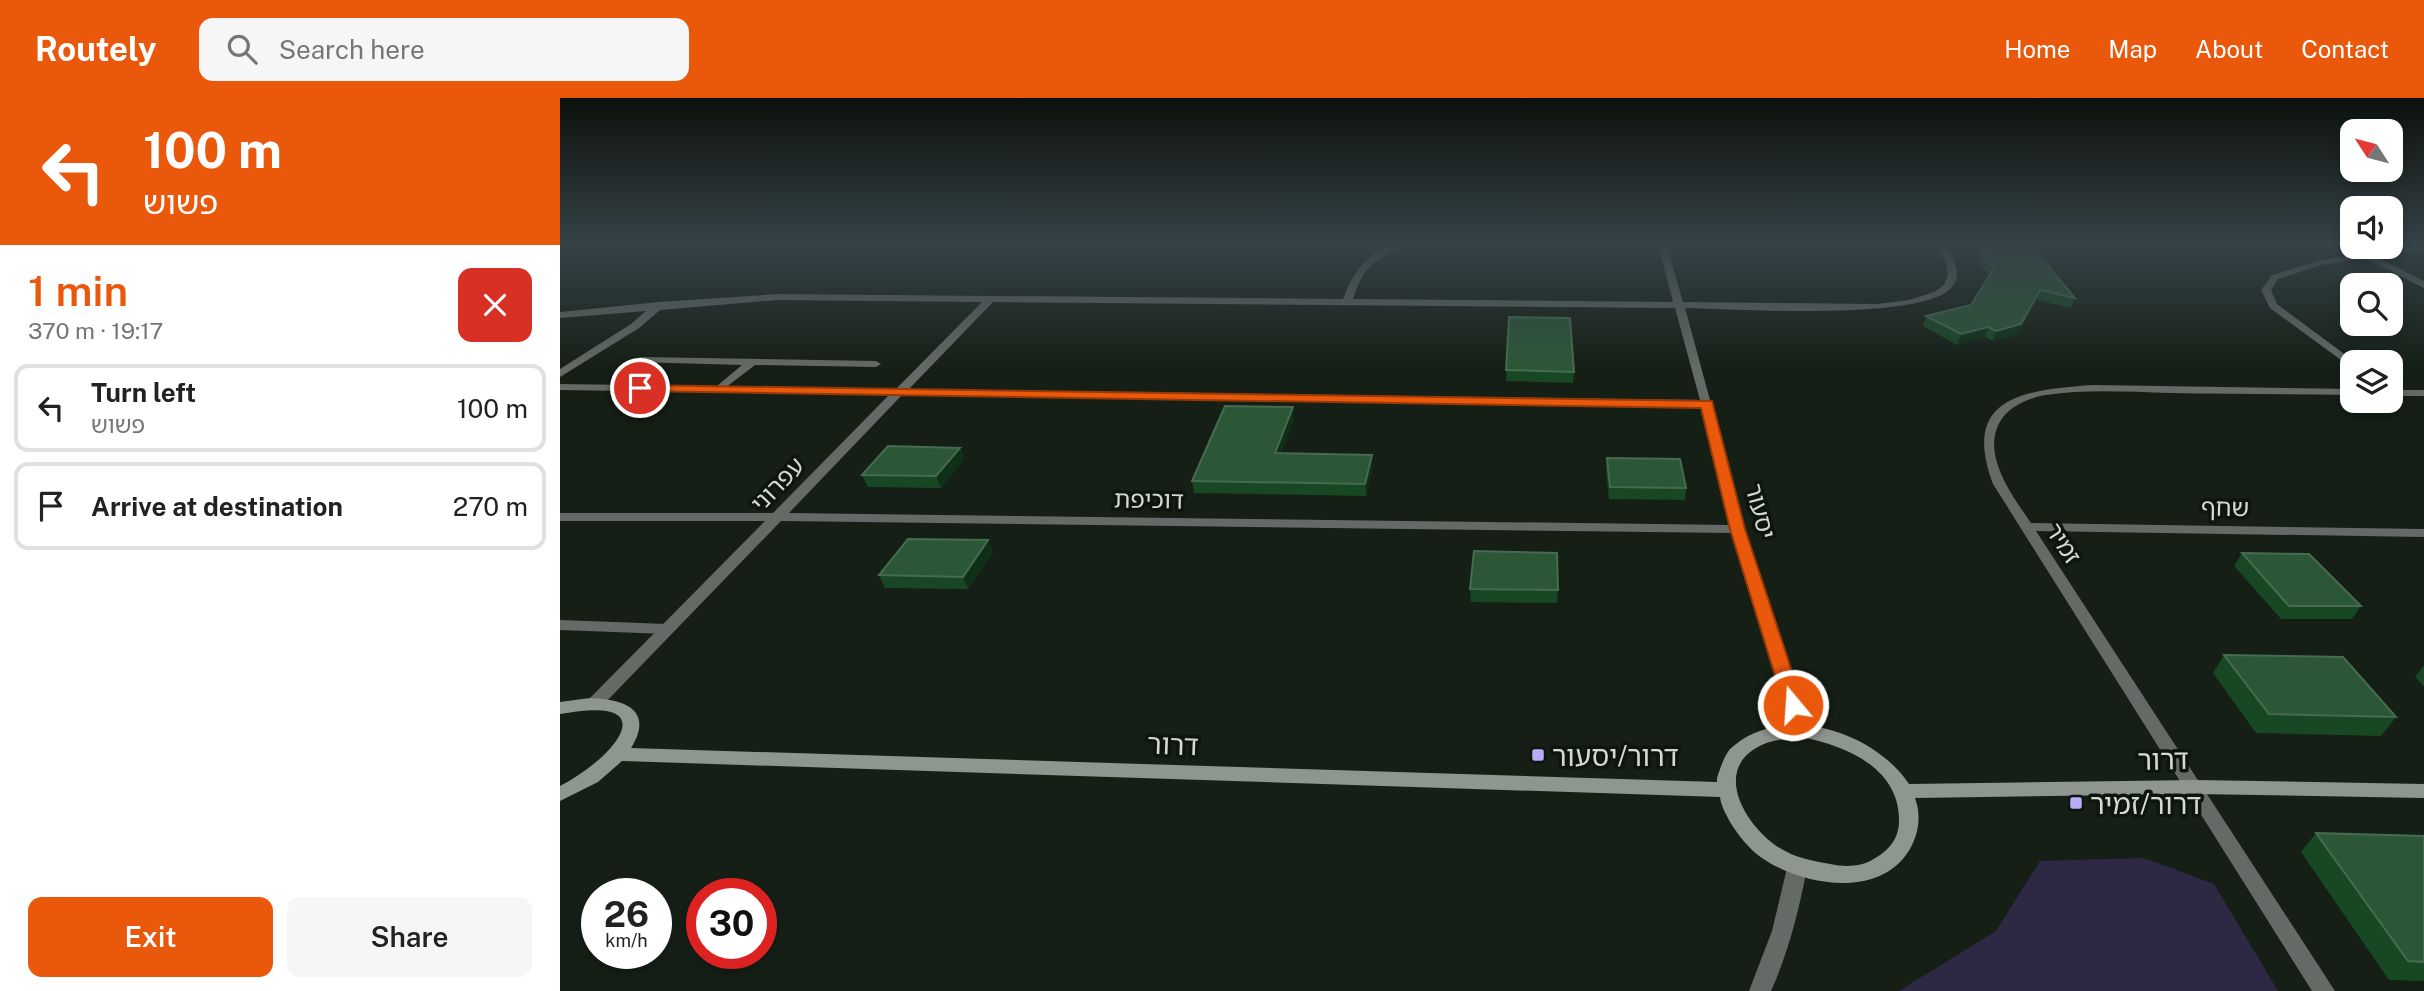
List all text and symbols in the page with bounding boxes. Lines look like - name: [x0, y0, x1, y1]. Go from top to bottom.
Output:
- search box: [199, 18, 689, 81]
- text: Routely: [35, 30, 157, 68]
- icon: search: [223, 30, 261, 68]
- text: Search here: [279, 34, 425, 65]
- text: Home: [2004, 35, 2070, 63]
- text: Map: [2108, 35, 2157, 63]
- text: About: [2195, 35, 2263, 63]
- text: Contact: [2301, 35, 2389, 63]
- north arrow: [2340, 119, 2403, 182]
- map controls: [2340, 119, 2403, 413]
- text: 100 m: [143, 121, 282, 179]
- icon: left: [28, 126, 119, 217]
- text: פשוש: [143, 184, 218, 221]
- button: sound: [2340, 196, 2403, 259]
- text: 1 min: [28, 266, 128, 315]
- button: close: [458, 268, 532, 342]
- button: search: [2340, 273, 2403, 336]
- text: 370 m · 19:17: [28, 317, 163, 344]
- button: layers: [2340, 350, 2403, 413]
- pin: [610, 358, 670, 418]
- icon: arrive: [621, 369, 659, 407]
- text: Turn left: [91, 377, 196, 408]
- icon: left: [32, 389, 70, 427]
- text: 100 m: [457, 393, 528, 424]
- text: פשוש: [91, 411, 145, 438]
- street label: עפרוני: [745, 451, 809, 517]
- street label: יסעור: [1740, 480, 1782, 542]
- street label: דוכיפת: [1114, 484, 1184, 514]
- icon: arrive: [32, 487, 70, 525]
- text: Arrive at destination: [91, 491, 343, 522]
- text: 270 m: [453, 491, 528, 522]
- street label: שחף: [2201, 493, 2249, 521]
- street label: זמיר: [2041, 517, 2087, 569]
- position arrow: [1756, 668, 1830, 742]
- street label: דרור: [1147, 727, 1199, 761]
- place label: דרור/יסעור: [1552, 739, 1679, 772]
- street label: דרור: [2137, 742, 2189, 776]
- marker: דרור/יסעור: [1530, 747, 1546, 763]
- place label: דרור/זמיר: [2090, 787, 2201, 820]
- marker: דרור/זמיר: [2068, 795, 2084, 811]
- speed limit sign: 30: [686, 878, 777, 969]
- text: 26: [604, 894, 649, 935]
- button: Exit: [28, 897, 273, 977]
- button: Share: [287, 897, 532, 977]
- text: km/h: [605, 930, 648, 951]

